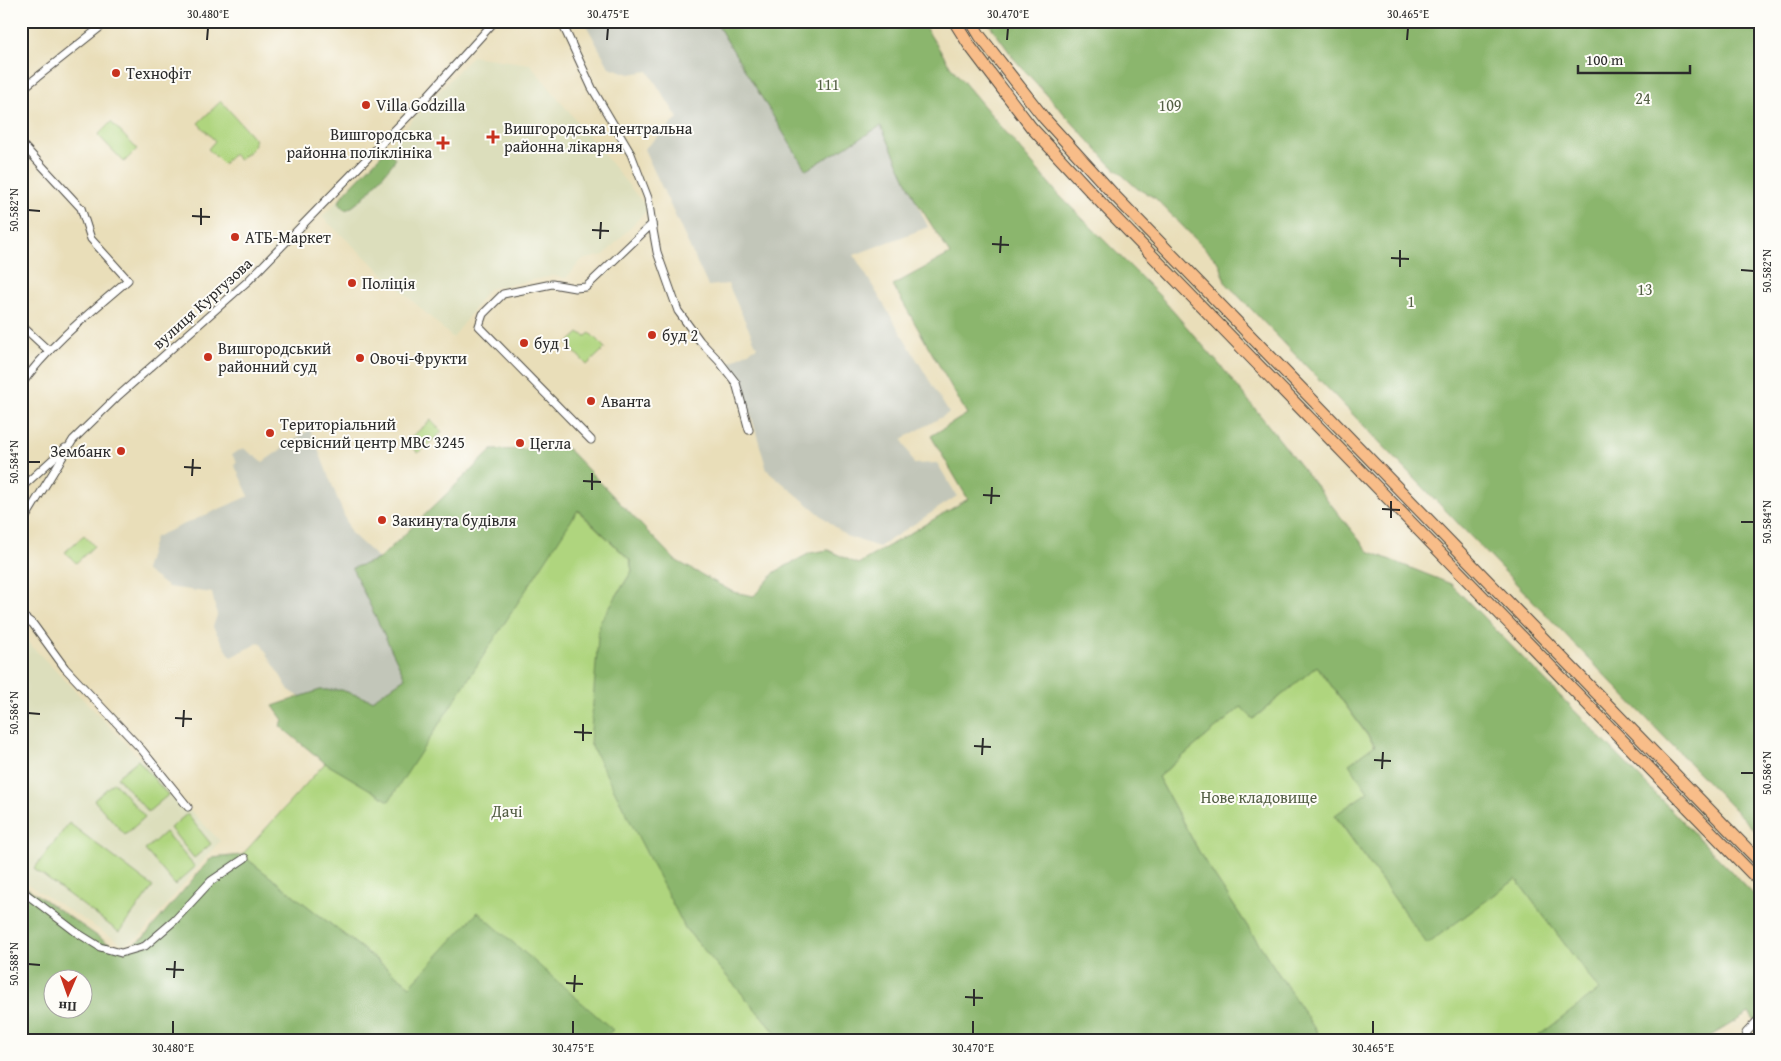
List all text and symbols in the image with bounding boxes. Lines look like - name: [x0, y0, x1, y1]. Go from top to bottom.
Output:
- text: 30.480°E: [187, 5, 229, 22]
- text: 30.475°E: [587, 5, 629, 22]
- text: 30.470°E: [987, 5, 1029, 22]
- text: 30.465°E: [1387, 5, 1429, 22]
- scale bar: [1578, 42, 1691, 74]
- text: 100 m: [1586, 49, 1624, 70]
- place label: Технофіт: [126, 61, 191, 85]
- marker: Технофіт: [110, 67, 122, 79]
- park label: 111: [816, 72, 840, 96]
- park label: 24: [1635, 86, 1651, 110]
- place label: Villa Godzilla: [376, 93, 466, 117]
- park label: 109: [1158, 93, 1182, 117]
- marker: Villa Godzilla: [360, 99, 372, 111]
- place label: Вишгородська центральна районна лікарня: [504, 116, 693, 158]
- place label: Вишгородська районна поліклініка: [286, 122, 432, 164]
- marker: Вишгородська центральна районна лікарня: [486, 130, 500, 144]
- marker: Вишгородська районна поліклініка: [436, 136, 450, 150]
- text: 50.582°N: [5, 188, 22, 232]
- place label: АТБ-Маркет: [245, 225, 331, 249]
- marker: АТБ-Маркет: [229, 231, 241, 243]
- text: 50.582°N: [1758, 249, 1775, 293]
- street label: вулиця Кургузова: [147, 251, 258, 354]
- place label: Поліція: [362, 271, 415, 295]
- marker: Поліція: [346, 277, 358, 289]
- park label: 13: [1637, 277, 1653, 301]
- park label: 1: [1407, 289, 1415, 313]
- place label: буд 2: [662, 323, 698, 347]
- marker: буд 2: [646, 329, 658, 341]
- place label: буд 1: [534, 331, 570, 355]
- place label: Вишгородський районний суд: [218, 336, 332, 378]
- marker: буд 1: [518, 337, 530, 349]
- place label: Овочі-Фрукти: [370, 346, 468, 370]
- marker: Вишгородський районний суд: [202, 351, 214, 363]
- marker: Овочі-Фрукти: [354, 352, 366, 364]
- place label: Аванта: [601, 389, 651, 413]
- marker: Аванта: [585, 395, 597, 407]
- place label: Територіальний сервісний центр МВС 3245: [280, 412, 465, 454]
- marker: Територіальний сервісний центр МВС 3245: [264, 427, 276, 439]
- place label: Цегла: [530, 431, 571, 455]
- marker: Цегла: [514, 437, 526, 449]
- place label: Зембанк: [50, 439, 112, 463]
- text: 50.584°N: [5, 440, 22, 484]
- marker: Зембанк: [115, 445, 127, 457]
- text: 50.584°N: [1758, 500, 1775, 544]
- place label: Закинута будівля: [392, 508, 516, 532]
- marker: Закинута будівля: [376, 514, 388, 526]
- text: 50.586°N: [5, 691, 22, 735]
- text: 50.586°N: [1758, 751, 1775, 795]
- park label: Нове кладовище: [1201, 785, 1317, 809]
- park label: Дачі: [491, 799, 523, 823]
- text: 50.588°N: [5, 942, 22, 986]
- north arrow: [42, 968, 92, 1018]
- text: Пн: [58, 997, 77, 1017]
- text: 30.480°E: [152, 1039, 194, 1056]
- text: 30.475°E: [552, 1039, 594, 1056]
- text: 30.470°E: [952, 1039, 994, 1056]
- text: 30.465°E: [1352, 1039, 1394, 1056]

